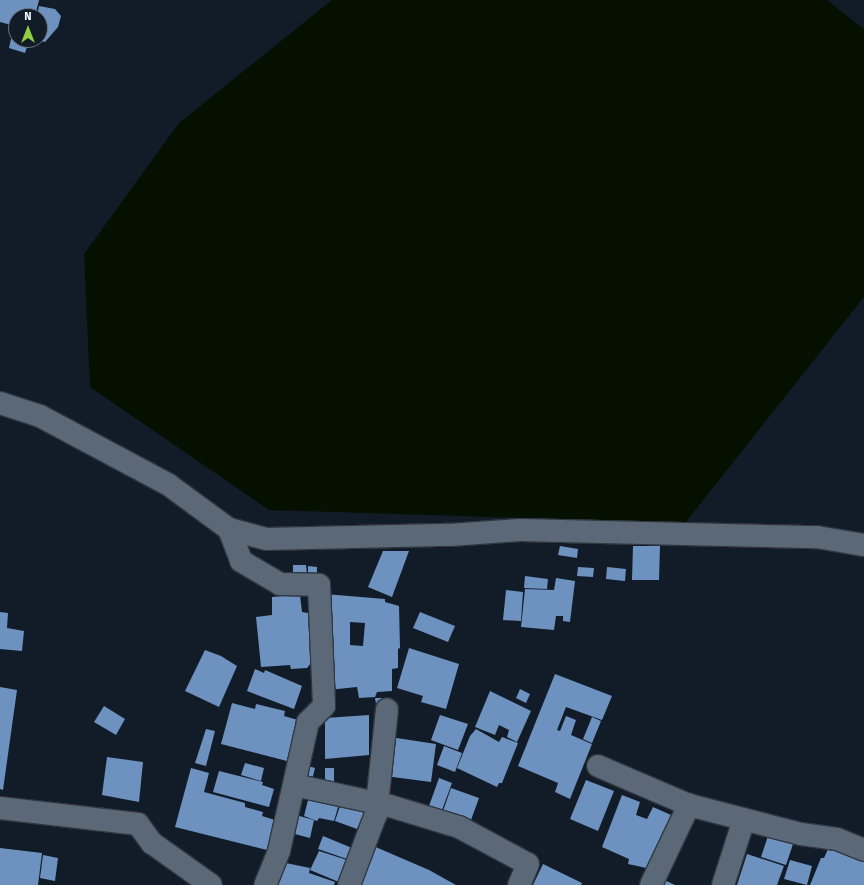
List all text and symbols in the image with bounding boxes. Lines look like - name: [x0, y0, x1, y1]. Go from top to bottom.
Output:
- north arrow: [8, 8, 48, 48]
- text: N: [24, 10, 32, 23]

